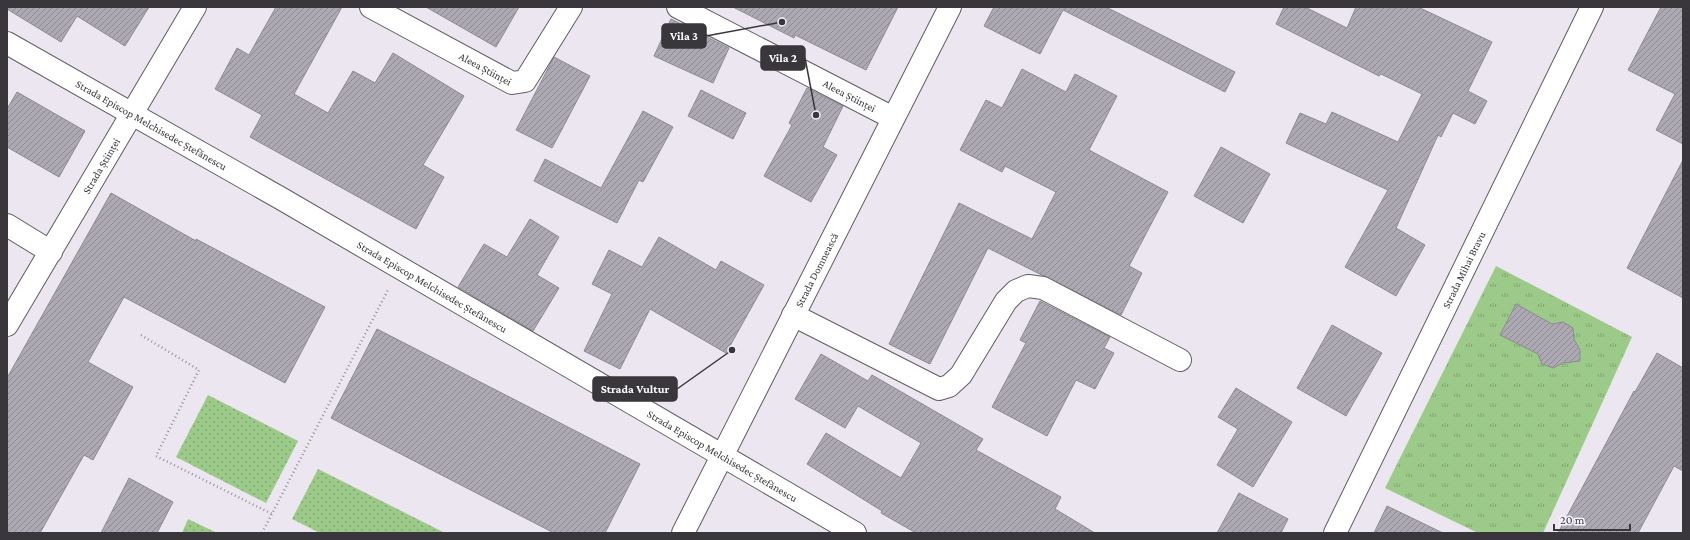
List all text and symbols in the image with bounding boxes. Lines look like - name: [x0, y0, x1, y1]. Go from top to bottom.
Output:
- callout: Vila 3: [662, 24, 706, 48]
- text: Vila 3: [669, 29, 698, 43]
- callout: Vila 2: [761, 46, 805, 70]
- street label: Aleea Științei: [457, 50, 514, 88]
- text: Vila 2: [768, 51, 797, 65]
- street label: Strada Episcop Melchisedec Ștefănescu: [74, 77, 229, 173]
- street label: Aleea Științei: [821, 77, 878, 114]
- street label: Strada Științei: [80, 136, 122, 196]
- street label: Strada Mihai Bravu: [1440, 229, 1488, 310]
- street label: Strada Domnească: [793, 231, 840, 309]
- street label: Strada Episcop Melchisedec Ștefănescu: [355, 238, 509, 335]
- callout: Strada Vultur: [593, 377, 677, 401]
- text: Strada Vultur: [601, 382, 670, 396]
- street label: Strada Episcop Melchisedec Ștefănescu: [645, 407, 800, 504]
- scale bar: [1554, 506, 1630, 532]
- text: 20 m: [1560, 513, 1585, 527]

